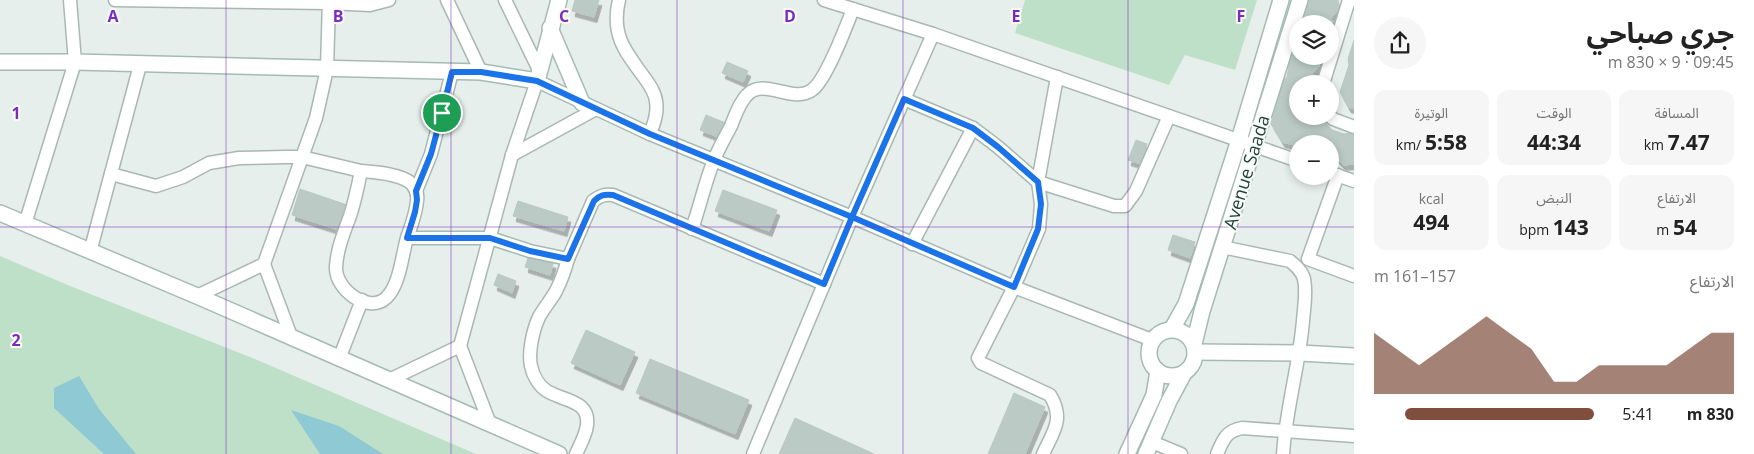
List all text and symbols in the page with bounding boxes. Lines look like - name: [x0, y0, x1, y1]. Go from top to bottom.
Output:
- text: A: [107, 5, 119, 27]
- text: B: [333, 5, 343, 27]
- text: C: [559, 5, 569, 27]
- text: D: [784, 5, 796, 27]
- text: E: [1012, 5, 1021, 27]
- text: F: [1237, 5, 1245, 27]
- text: جري صباحي: [1587, 13, 1734, 51]
- map controls: [1289, 15, 1339, 185]
- button: layers: [1289, 15, 1339, 65]
- button: share: [1374, 17, 1426, 69]
- text: 09:45 · 9 × 830 m: [1608, 51, 1734, 73]
- button: +: [1289, 75, 1339, 125]
- pin: [421, 92, 463, 134]
- icon: arrive: [428, 99, 456, 127]
- text: 1: [11, 102, 21, 124]
- text: الوتيرة: [1415, 103, 1448, 122]
- text: الوقت: [1536, 103, 1572, 122]
- text: المسافة: [1655, 103, 1699, 122]
- street label: Avenue Saada: [1217, 112, 1275, 232]
- text: 5:58: [1425, 128, 1467, 156]
- text: 44:34: [1527, 128, 1581, 156]
- text: 7.47: [1668, 128, 1710, 156]
- button: −: [1289, 135, 1339, 185]
- text: /km: [1396, 135, 1425, 154]
- text: km: [1644, 135, 1668, 154]
- text: النبض: [1536, 188, 1572, 207]
- text: الارتفاع: [1657, 188, 1696, 207]
- text: kcal: [1419, 189, 1444, 208]
- text: 494: [1413, 208, 1449, 236]
- text: 143: [1553, 213, 1589, 241]
- text: 54: [1673, 213, 1697, 241]
- text: bpm: [1519, 220, 1553, 239]
- text: m: [1656, 220, 1673, 239]
- text: 157–161 m: [1374, 265, 1456, 287]
- text: الارتفاع: [1690, 270, 1734, 292]
- text: 2: [11, 329, 21, 351]
- text: 5:41: [1622, 403, 1654, 425]
- text: 830 m: [1687, 403, 1734, 425]

